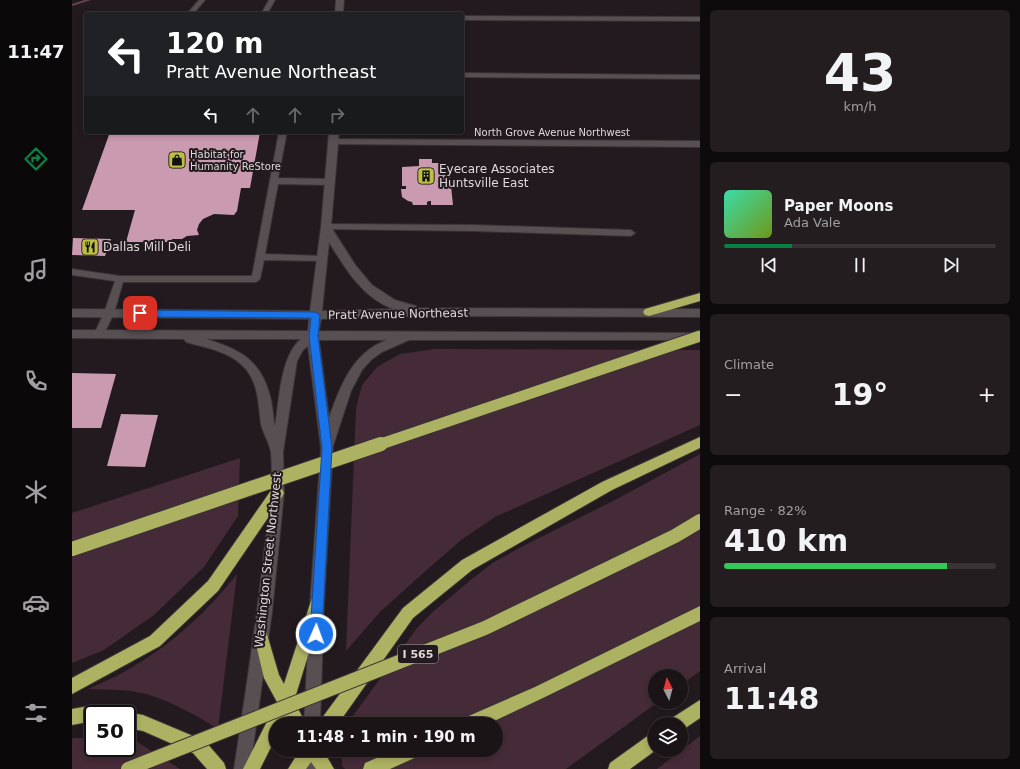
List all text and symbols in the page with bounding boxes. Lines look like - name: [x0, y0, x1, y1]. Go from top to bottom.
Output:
- text: 120 m: [166, 27, 263, 60]
- icon: left: [100, 28, 152, 80]
- text: 11:47: [7, 41, 65, 62]
- text: 43: [824, 43, 896, 103]
- text: Pratt Avenue Northeast: [166, 61, 376, 82]
- text: km/h: [844, 99, 876, 114]
- icon: left: [200, 104, 222, 126]
- icon: ahead: [242, 104, 264, 126]
- icon: ahead: [284, 104, 306, 126]
- icon: right: [326, 104, 348, 126]
- street label: North Grove Avenue Northwest: [474, 127, 630, 138]
- icon: directions: [22, 145, 50, 173]
- place label: Habitat for Humanity ReStore: [190, 149, 281, 172]
- shop icon: Habitat for Humanity ReStore: [167, 150, 187, 170]
- place label: Eyecare Associates Huntsville East: [439, 162, 555, 190]
- building icon: Eyecare Associates Huntsville East: [416, 166, 436, 186]
- text: Paper Moons: [784, 197, 893, 215]
- text: Ada Vale: [784, 215, 840, 230]
- restaurant icon: Dallas Mill Deli: [80, 237, 100, 257]
- place label: Dallas Mill Deli: [103, 240, 191, 254]
- icon: previous: [758, 254, 780, 276]
- icon: pause: [849, 254, 871, 276]
- icon: next: [940, 254, 962, 276]
- icon: music: [22, 256, 50, 284]
- pin: [123, 296, 157, 330]
- icon: arrive: [129, 302, 151, 324]
- street label: Pratt Avenue Northeast: [328, 306, 468, 322]
- text: Climate: [724, 357, 774, 372]
- icon: phone: [22, 367, 50, 395]
- text: 19°: [832, 377, 888, 412]
- text: −: [724, 382, 742, 407]
- text: +: [978, 382, 996, 407]
- street label: Washington Street Northwest: [252, 471, 284, 648]
- icon: climate: [22, 478, 50, 506]
- text: Range · 82%: [724, 503, 807, 518]
- text: 410 km: [724, 523, 848, 558]
- icon: car: [22, 589, 50, 617]
- position arrow: [295, 613, 337, 655]
- road number: I 565: [398, 645, 438, 663]
- text: Arrival: [724, 661, 766, 676]
- north arrow: [648, 669, 688, 709]
- map controls: [648, 669, 688, 757]
- text: 11:48: [724, 681, 820, 716]
- icon: filters: [22, 699, 50, 727]
- speed limit sign: 50: [84, 705, 136, 757]
- button: layers: [648, 717, 688, 757]
- text: 11:48 · 1 min · 190 m: [296, 728, 476, 746]

